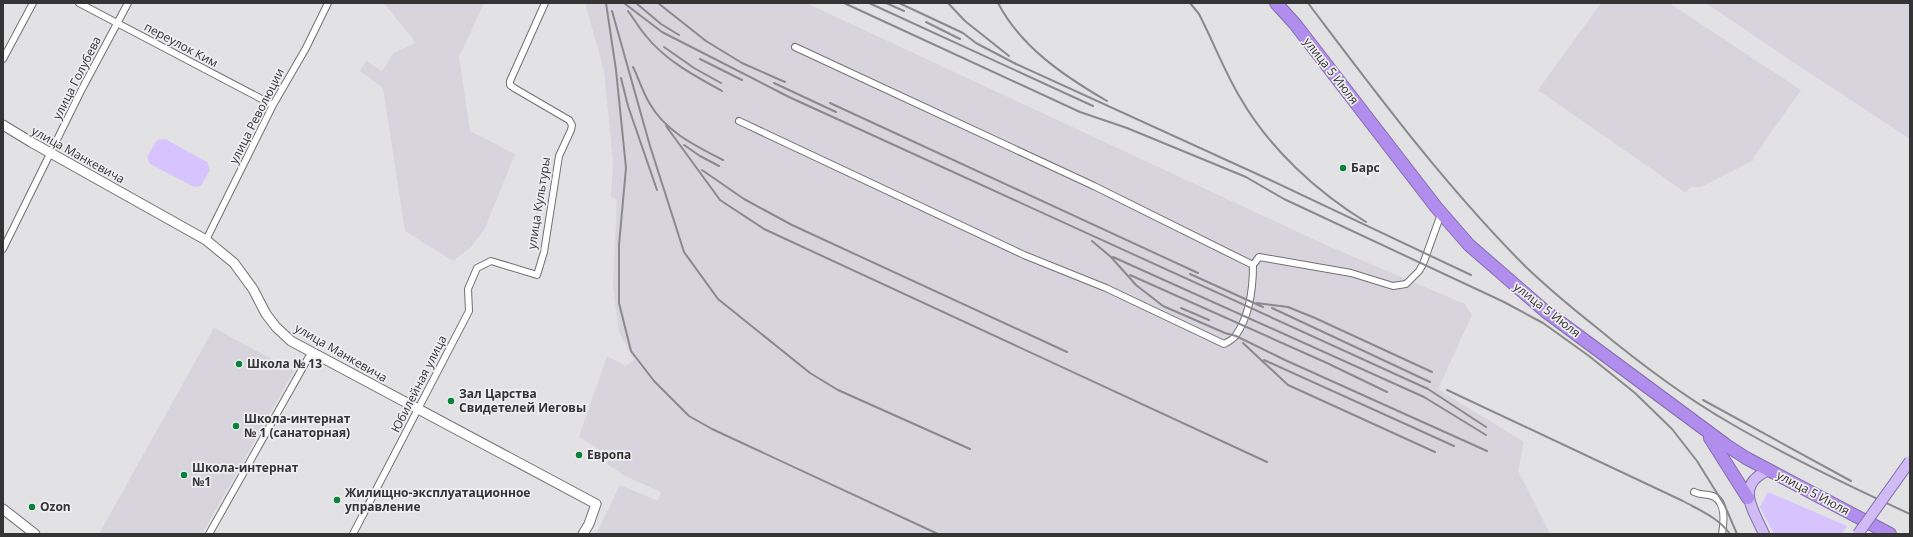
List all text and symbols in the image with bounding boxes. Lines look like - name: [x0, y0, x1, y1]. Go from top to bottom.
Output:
- street label: переулок Ким: [141, 18, 221, 71]
- street label: улица Голубева: [48, 33, 105, 122]
- street label: улица 5 Июля: [1300, 34, 1363, 108]
- street label: улица Революции: [225, 65, 288, 167]
- street label: улица Манкевича: [29, 122, 128, 187]
- street label: улица Культуры: [523, 156, 554, 250]
- place label: Барс: [1351, 159, 1380, 176]
- marker: Барс: [1338, 163, 1348, 173]
- street label: улица 5 Июля: [1510, 278, 1584, 341]
- street label: улица Манкевича: [292, 319, 391, 386]
- street label: Юбилейная улица: [387, 332, 450, 435]
- place label: Школа № 13: [247, 355, 322, 372]
- marker: Школа № 13: [234, 359, 244, 369]
- place label: Зал Царства Свидетелей Иеговы: [459, 385, 586, 416]
- marker: Зал Царства Свидетелей Иеговы: [446, 396, 456, 406]
- place label: Школа-интернат № 1 (санаторная): [244, 410, 351, 441]
- marker: Школа-интернат № 1 (санаторная): [231, 421, 241, 431]
- place label: Европа: [587, 446, 631, 463]
- marker: Европа: [574, 450, 584, 460]
- place label: Школа-интернат №1: [192, 459, 299, 490]
- street label: улица 5 Июля: [1774, 466, 1853, 519]
- marker: Школа-интернат №1: [179, 470, 189, 480]
- place label: Жилищно-эксплуатационное управление: [345, 484, 530, 515]
- marker: Жилищно-эксплуатационное управление: [332, 495, 342, 505]
- place label: Ozon: [40, 498, 71, 515]
- marker: Ozon: [27, 502, 37, 512]

